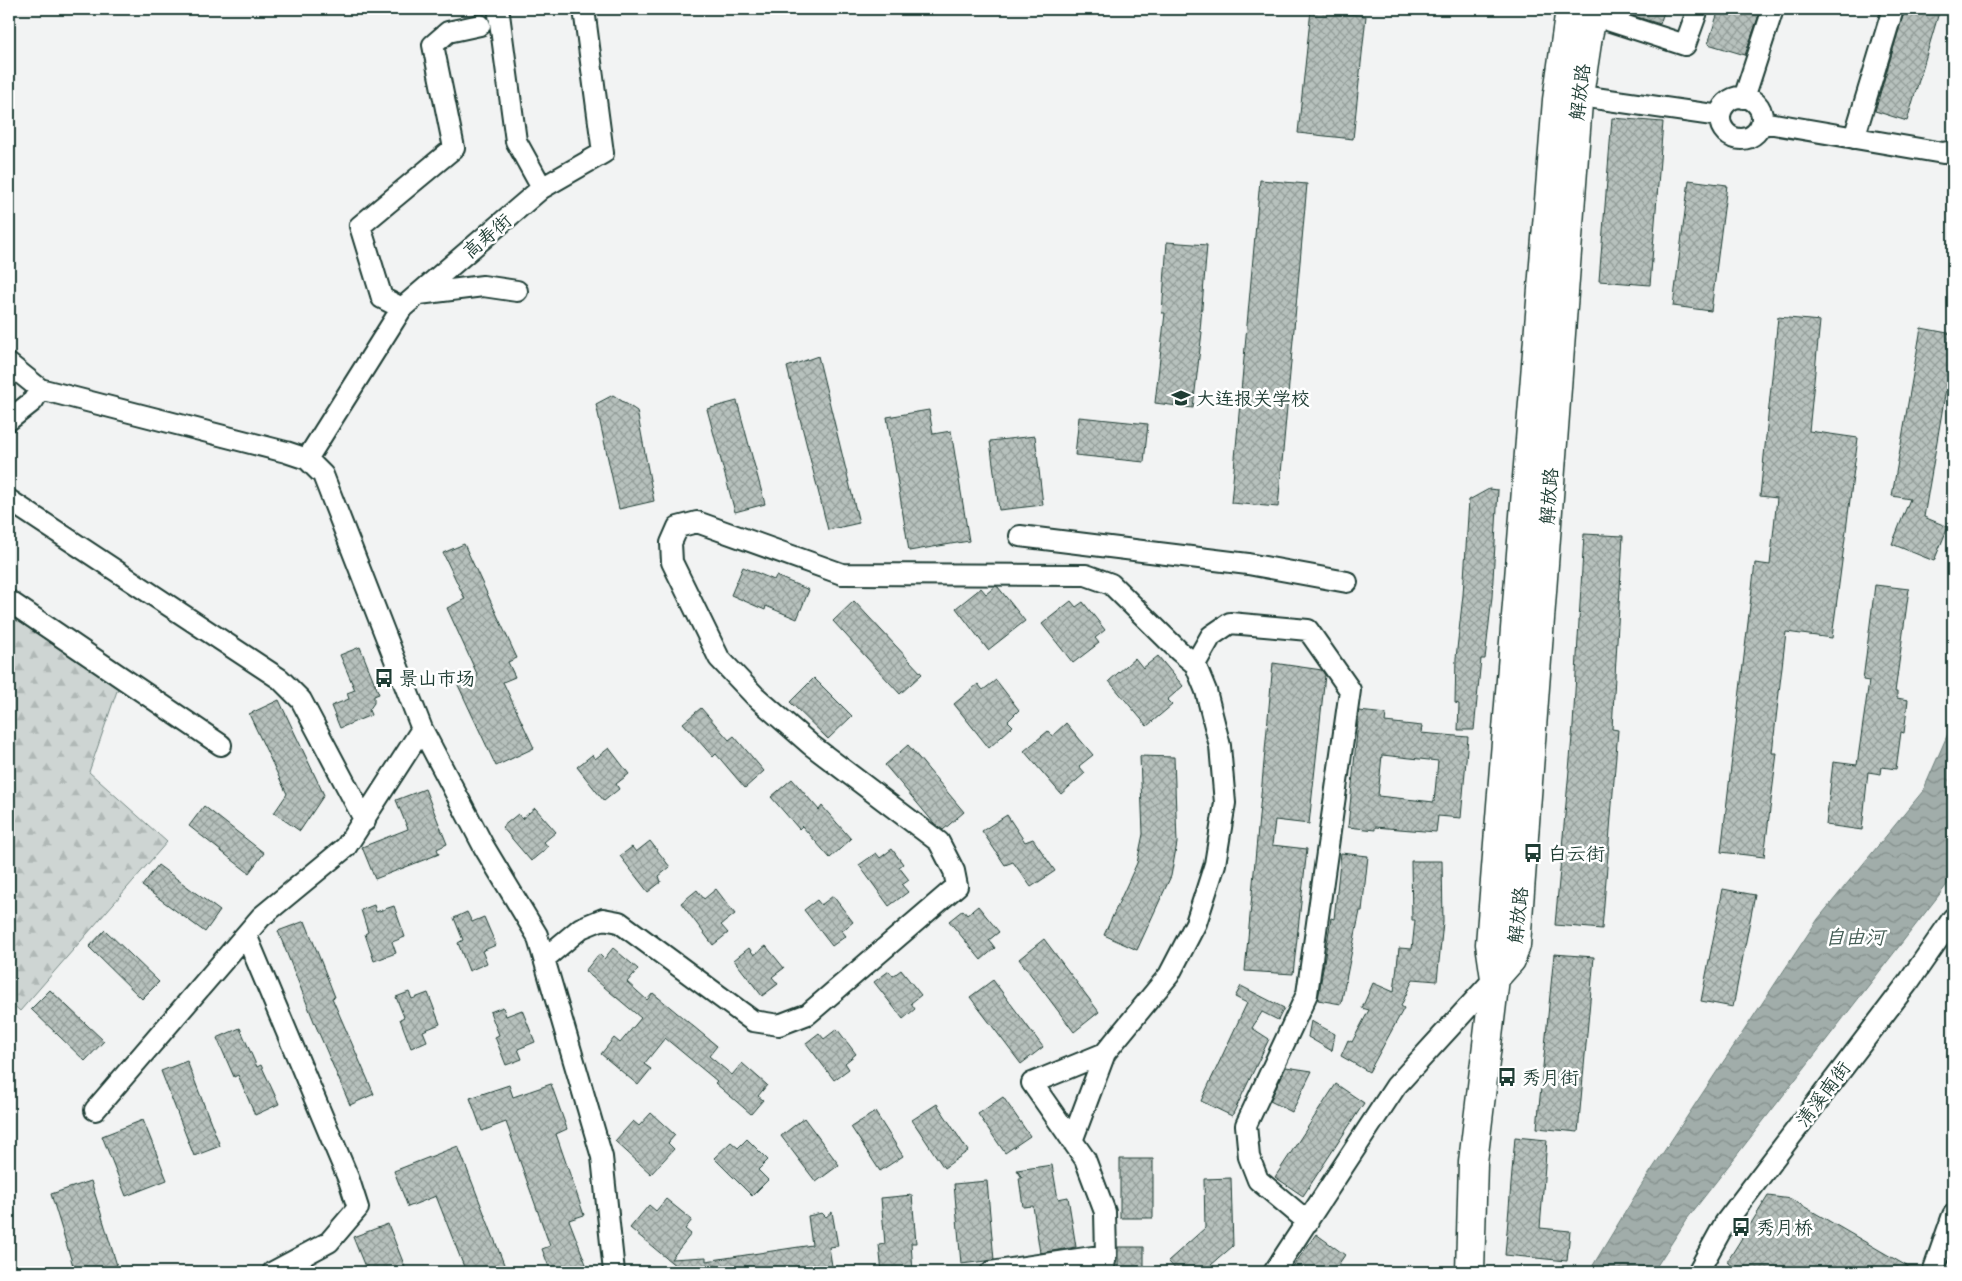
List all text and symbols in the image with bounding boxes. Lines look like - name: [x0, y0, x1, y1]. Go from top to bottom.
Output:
- street label: 解放路: [1564, 62, 1596, 122]
- street label: 高寿街: [457, 208, 517, 264]
- place label: 大连报关学校: [1196, 386, 1310, 411]
- school or university icon: 大连报关学校: [1170, 387, 1192, 409]
- street label: 解放路: [1535, 467, 1563, 525]
- place label: 景山市场: [399, 666, 475, 691]
- bus stop icon: 景山市场: [373, 667, 395, 689]
- place label: 白云街: [1548, 841, 1605, 866]
- bus stop icon: 白云街: [1522, 842, 1544, 864]
- street label: 解放路: [1503, 885, 1533, 945]
- water label: 自由河: [1825, 924, 1888, 950]
- street label: 清溪南街: [1790, 1056, 1856, 1132]
- place label: 秀月街: [1522, 1065, 1579, 1090]
- bus stop icon: 秀月街: [1496, 1066, 1518, 1088]
- place label: 秀月桥: [1756, 1215, 1813, 1240]
- bus stop icon: 秀月桥: [1730, 1216, 1752, 1238]

